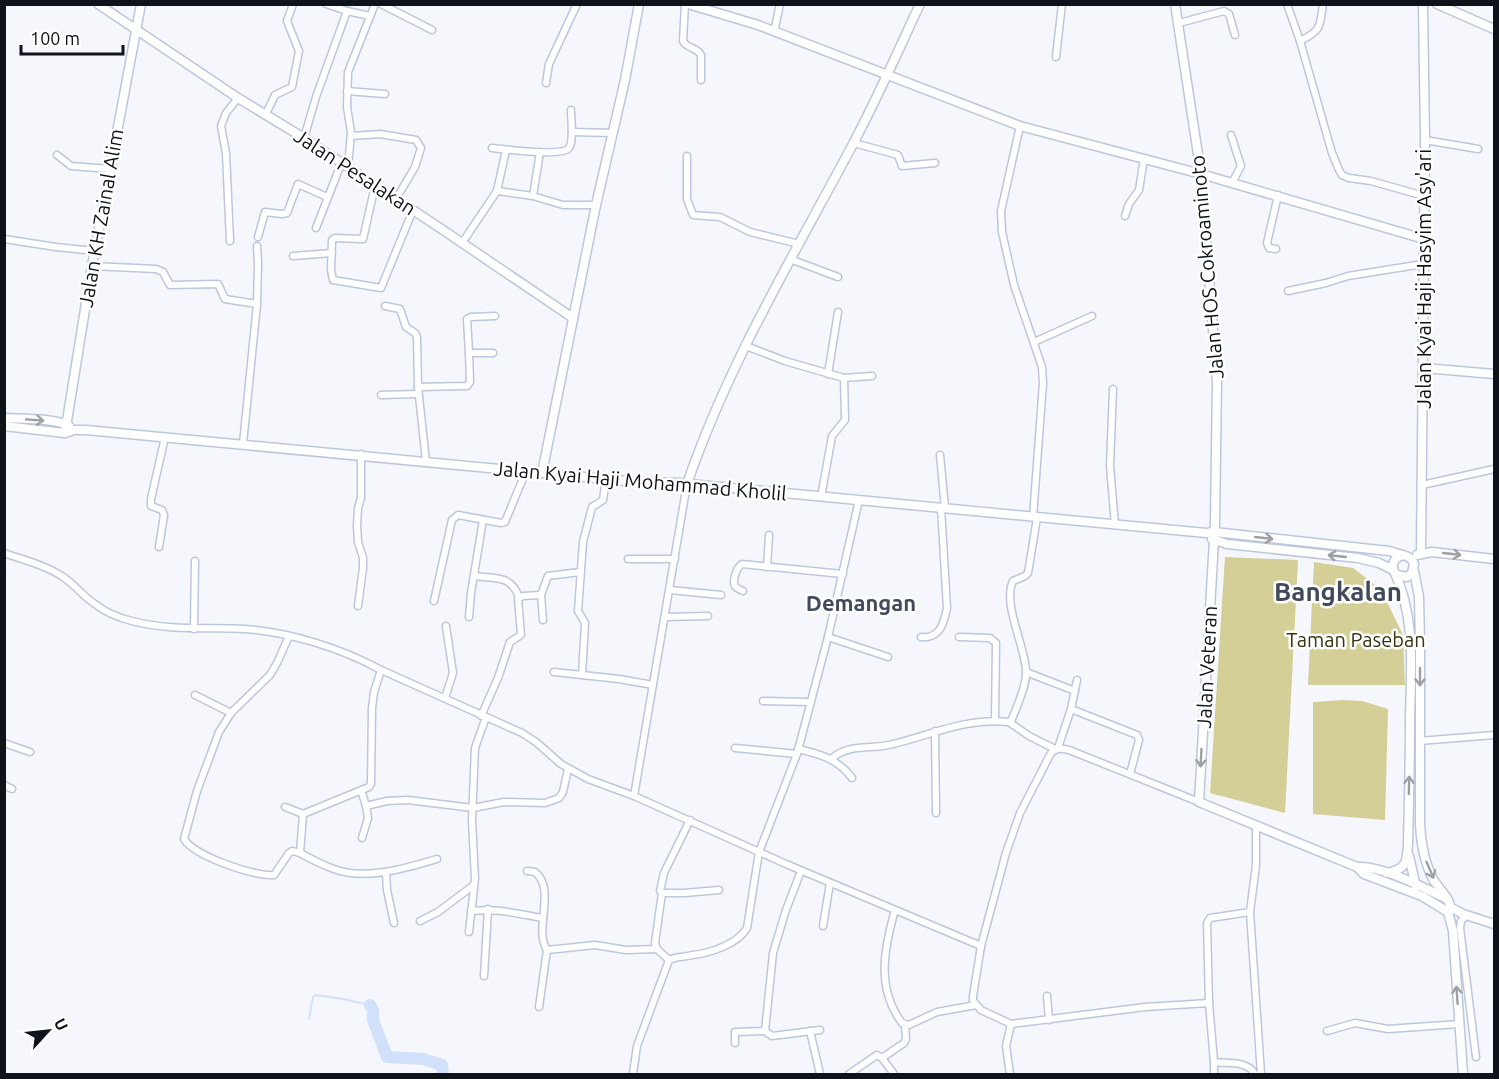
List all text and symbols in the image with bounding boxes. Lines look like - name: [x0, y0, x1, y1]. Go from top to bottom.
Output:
- scale bar: [21, 18, 123, 56]
- text: 100 m: [30, 28, 80, 48]
- street label: Jalan Pesalakan: [290, 124, 420, 220]
- street label: Jalan KH Zainal Alim: [73, 127, 128, 309]
- street label: Jalan Kyai Haji Hasyim Asy'ari: [1412, 149, 1435, 409]
- street label: Jalan HOS Cokroaminoto: [1185, 154, 1228, 380]
- one-way arrow: [25, 415, 45, 426]
- street label: Jalan Kyai Haji Mohammad Kholil: [493, 456, 788, 505]
- one-way arrow: [1254, 533, 1274, 544]
- one-way arrow: [1442, 549, 1462, 560]
- one-way arrow: [1328, 550, 1347, 561]
- district label: Bangkalan: [1274, 577, 1402, 606]
- district label: Demangan: [806, 590, 916, 615]
- street label: Jalan Veteran: [1192, 605, 1221, 729]
- park label: Taman Paseban: [1286, 628, 1426, 651]
- one-way arrow: [1414, 666, 1426, 686]
- one-way arrow: [1196, 747, 1207, 767]
- one-way arrow: [1403, 775, 1415, 795]
- one-way arrow: [1425, 861, 1436, 879]
- one-way arrow: [1451, 986, 1462, 1006]
- north arrow: [18, 1001, 78, 1061]
- text: U: [51, 1015, 72, 1033]

